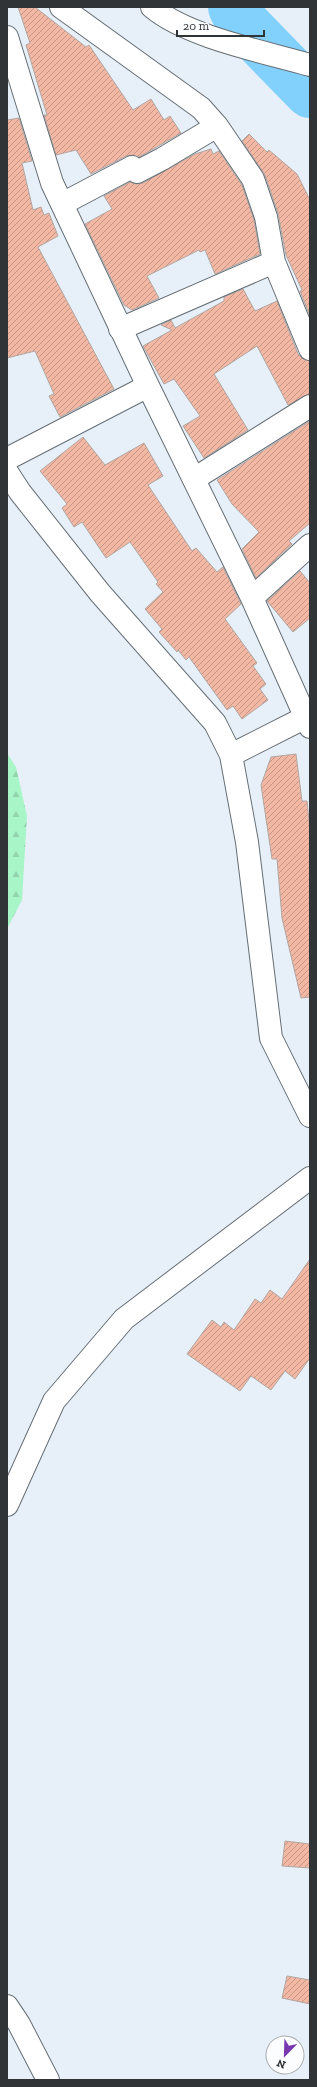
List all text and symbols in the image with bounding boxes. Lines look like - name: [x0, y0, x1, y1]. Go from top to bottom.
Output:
- scale bar: [177, 12, 264, 38]
- text: 20 m: [183, 19, 210, 33]
- north arrow: [265, 2035, 305, 2075]
- text: N: [274, 2056, 288, 2071]

